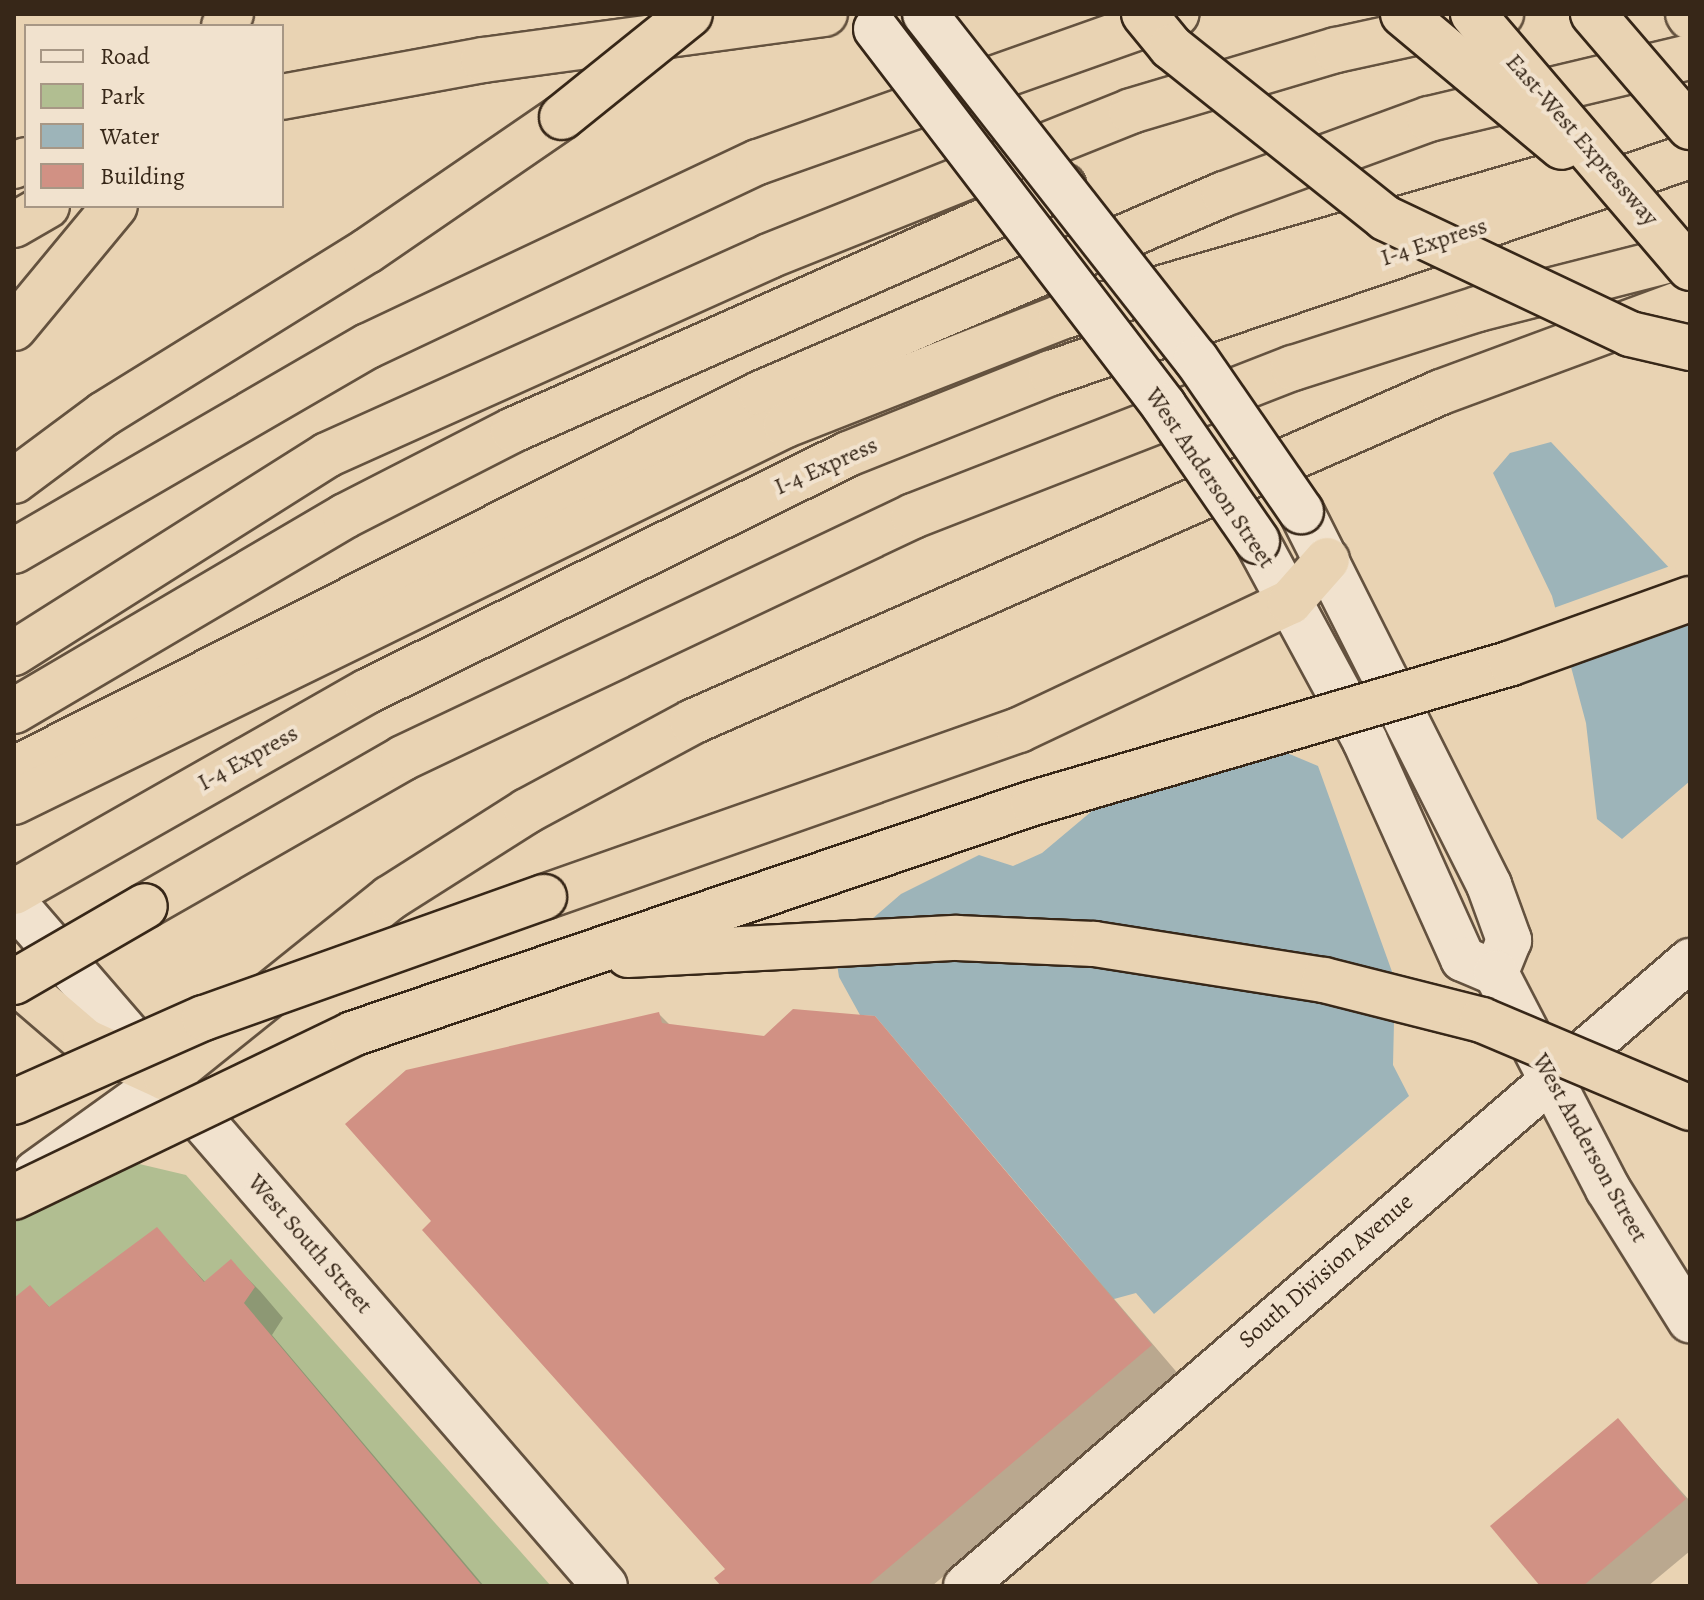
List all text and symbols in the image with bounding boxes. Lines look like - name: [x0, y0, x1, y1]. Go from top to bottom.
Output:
- legend: [24, 24, 284, 208]
- text: Road: [100, 40, 150, 72]
- street label: East-West Expressway: [1499, 48, 1665, 232]
- text: Park: [100, 80, 145, 112]
- text: Water: [100, 120, 160, 152]
- text: Building: [100, 160, 185, 192]
- street label: I-4 Express: [1377, 211, 1491, 273]
- street label: West Anderson Street: [1139, 382, 1281, 574]
- street label: I-4 Express: [770, 430, 882, 502]
- street label: I-4 Express: [193, 719, 303, 797]
- street label: West Anderson Street: [1526, 1048, 1654, 1248]
- street label: West South Street: [242, 1168, 378, 1320]
- street label: South Division Avenue: [1233, 1187, 1419, 1355]

